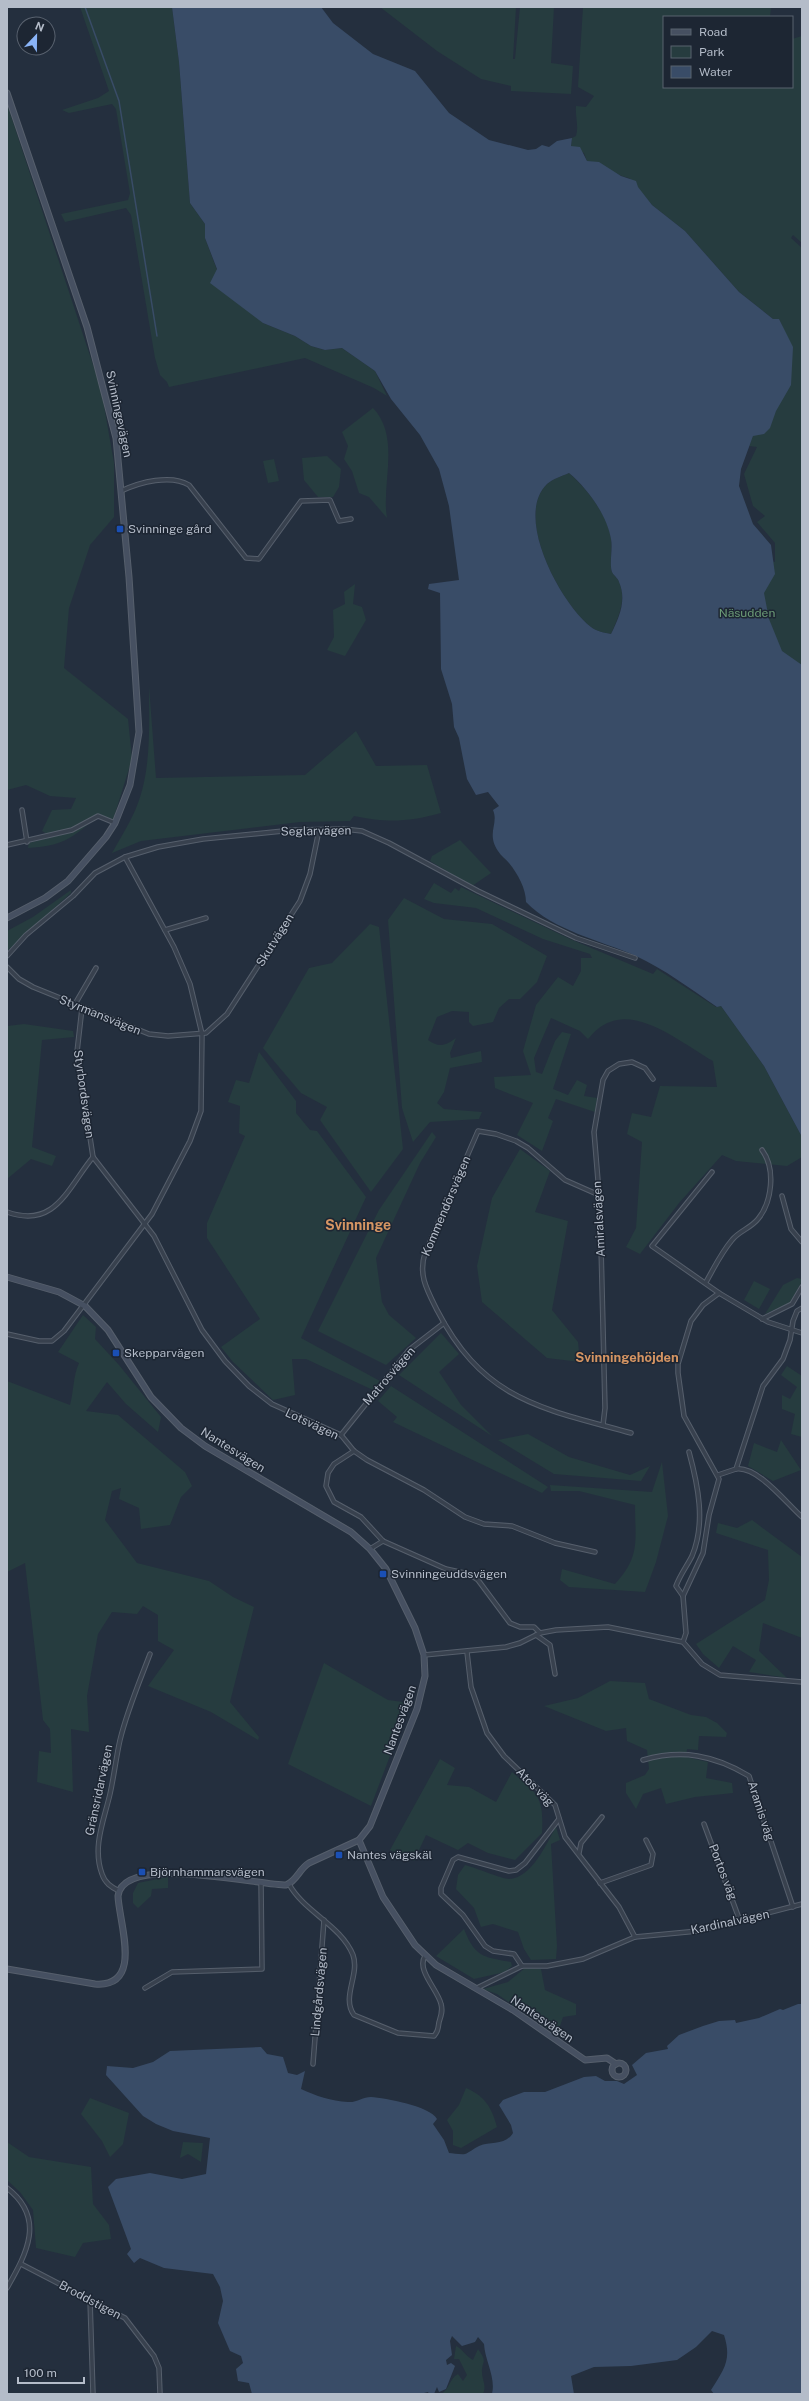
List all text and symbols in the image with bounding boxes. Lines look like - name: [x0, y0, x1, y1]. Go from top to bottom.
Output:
- north arrow: [16, 16, 56, 56]
- legend: [663, 16, 793, 88]
- text: N: [34, 20, 46, 34]
- text: Road: [699, 25, 727, 39]
- text: Park: [699, 45, 725, 59]
- text: Water: [699, 65, 733, 79]
- street label: Svinningevägen: [103, 369, 135, 459]
- place label: Svinninge gård: [128, 522, 212, 536]
- marker: Svinninge gård: [115, 524, 125, 534]
- park label: Näsudden: [719, 606, 775, 620]
- street label: Seglarvägen: [280, 823, 352, 839]
- street label: Skutvägen: [253, 911, 297, 969]
- street label: Styrmansvägen: [57, 992, 143, 1038]
- street label: Styrbordsvägen: [71, 1049, 97, 1139]
- street label: Kommendörsvägen: [419, 1154, 473, 1258]
- street label: Amiralsvägen: [590, 1181, 608, 1257]
- district label: Svinninge: [325, 1217, 391, 1233]
- street label: Matrosvägen: [360, 1344, 418, 1408]
- place label: Skepparvägen: [124, 1346, 205, 1360]
- marker: Skepparvägen: [111, 1348, 121, 1358]
- district label: Svinningehöjden: [575, 1350, 679, 1365]
- street label: Lotsvägen: [283, 1406, 341, 1443]
- street label: Nantesvägen: [198, 1425, 268, 1475]
- place label: Svinningeuddsvägen: [391, 1567, 507, 1581]
- marker: Svinningeuddsvägen: [378, 1569, 388, 1579]
- street label: Nantesvägen: [381, 1683, 419, 1757]
- street label: Gränsridarvägen: [83, 1743, 115, 1837]
- street label: Atos väg: [513, 1765, 557, 1809]
- street label: Aramis väg: [745, 1779, 777, 1843]
- street label: Portos väg: [706, 1842, 740, 1902]
- place label: Nantes vägskäl: [347, 1848, 433, 1862]
- marker: Nantes vägskäl: [334, 1850, 344, 1860]
- place label: Björnhammarsvägen: [150, 1865, 265, 1879]
- marker: Björnhammarsvägen: [137, 1867, 147, 1877]
- street label: Kardinalvägen: [689, 1907, 771, 1937]
- street label: Lindgårdsvägen: [308, 1947, 330, 2037]
- street label: Nantesvägen: [508, 1993, 576, 2045]
- street label: Broddstigen: [57, 2278, 123, 2322]
- scale bar: [18, 2359, 84, 2385]
- text: 100 m: [24, 2366, 57, 2380]

